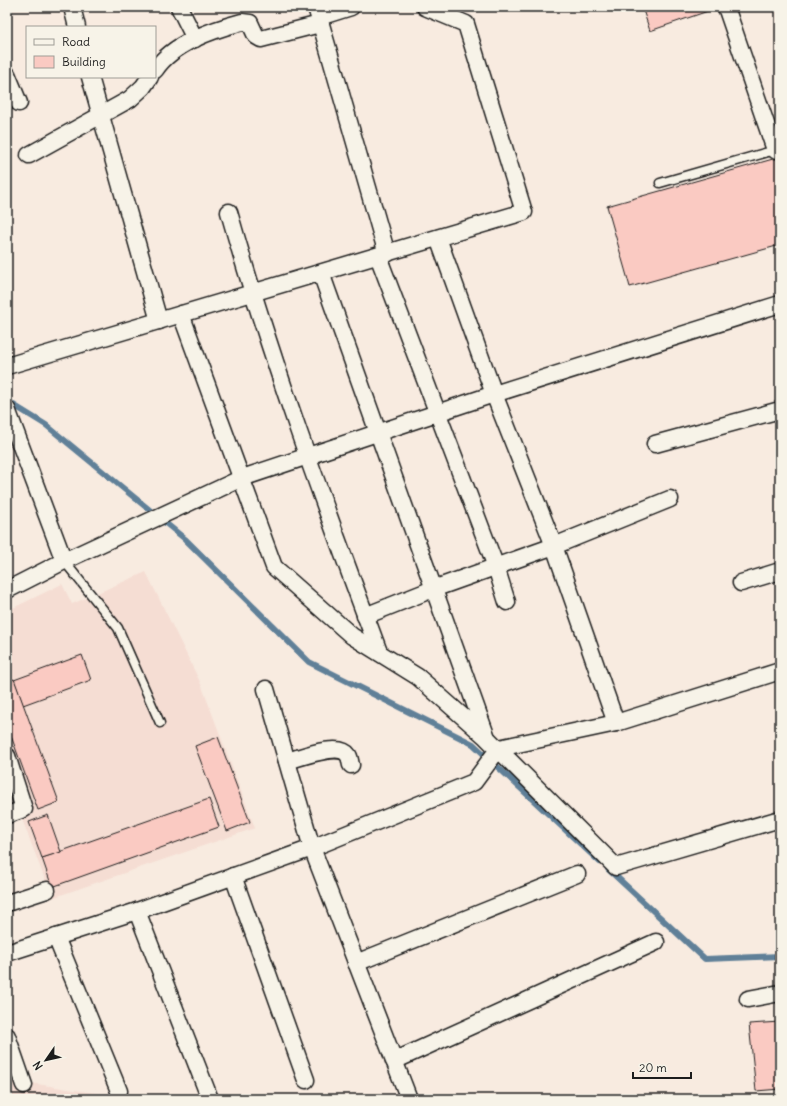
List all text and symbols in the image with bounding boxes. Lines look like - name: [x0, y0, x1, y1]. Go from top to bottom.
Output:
- legend: [26, 26, 156, 78]
- text: Road: [62, 34, 90, 49]
- text: Building: [62, 54, 106, 69]
- north arrow: [26, 1040, 66, 1080]
- scale bar: [633, 1054, 691, 1080]
- text: N: [30, 1059, 46, 1073]
- text: 20 m: [639, 1060, 667, 1075]

